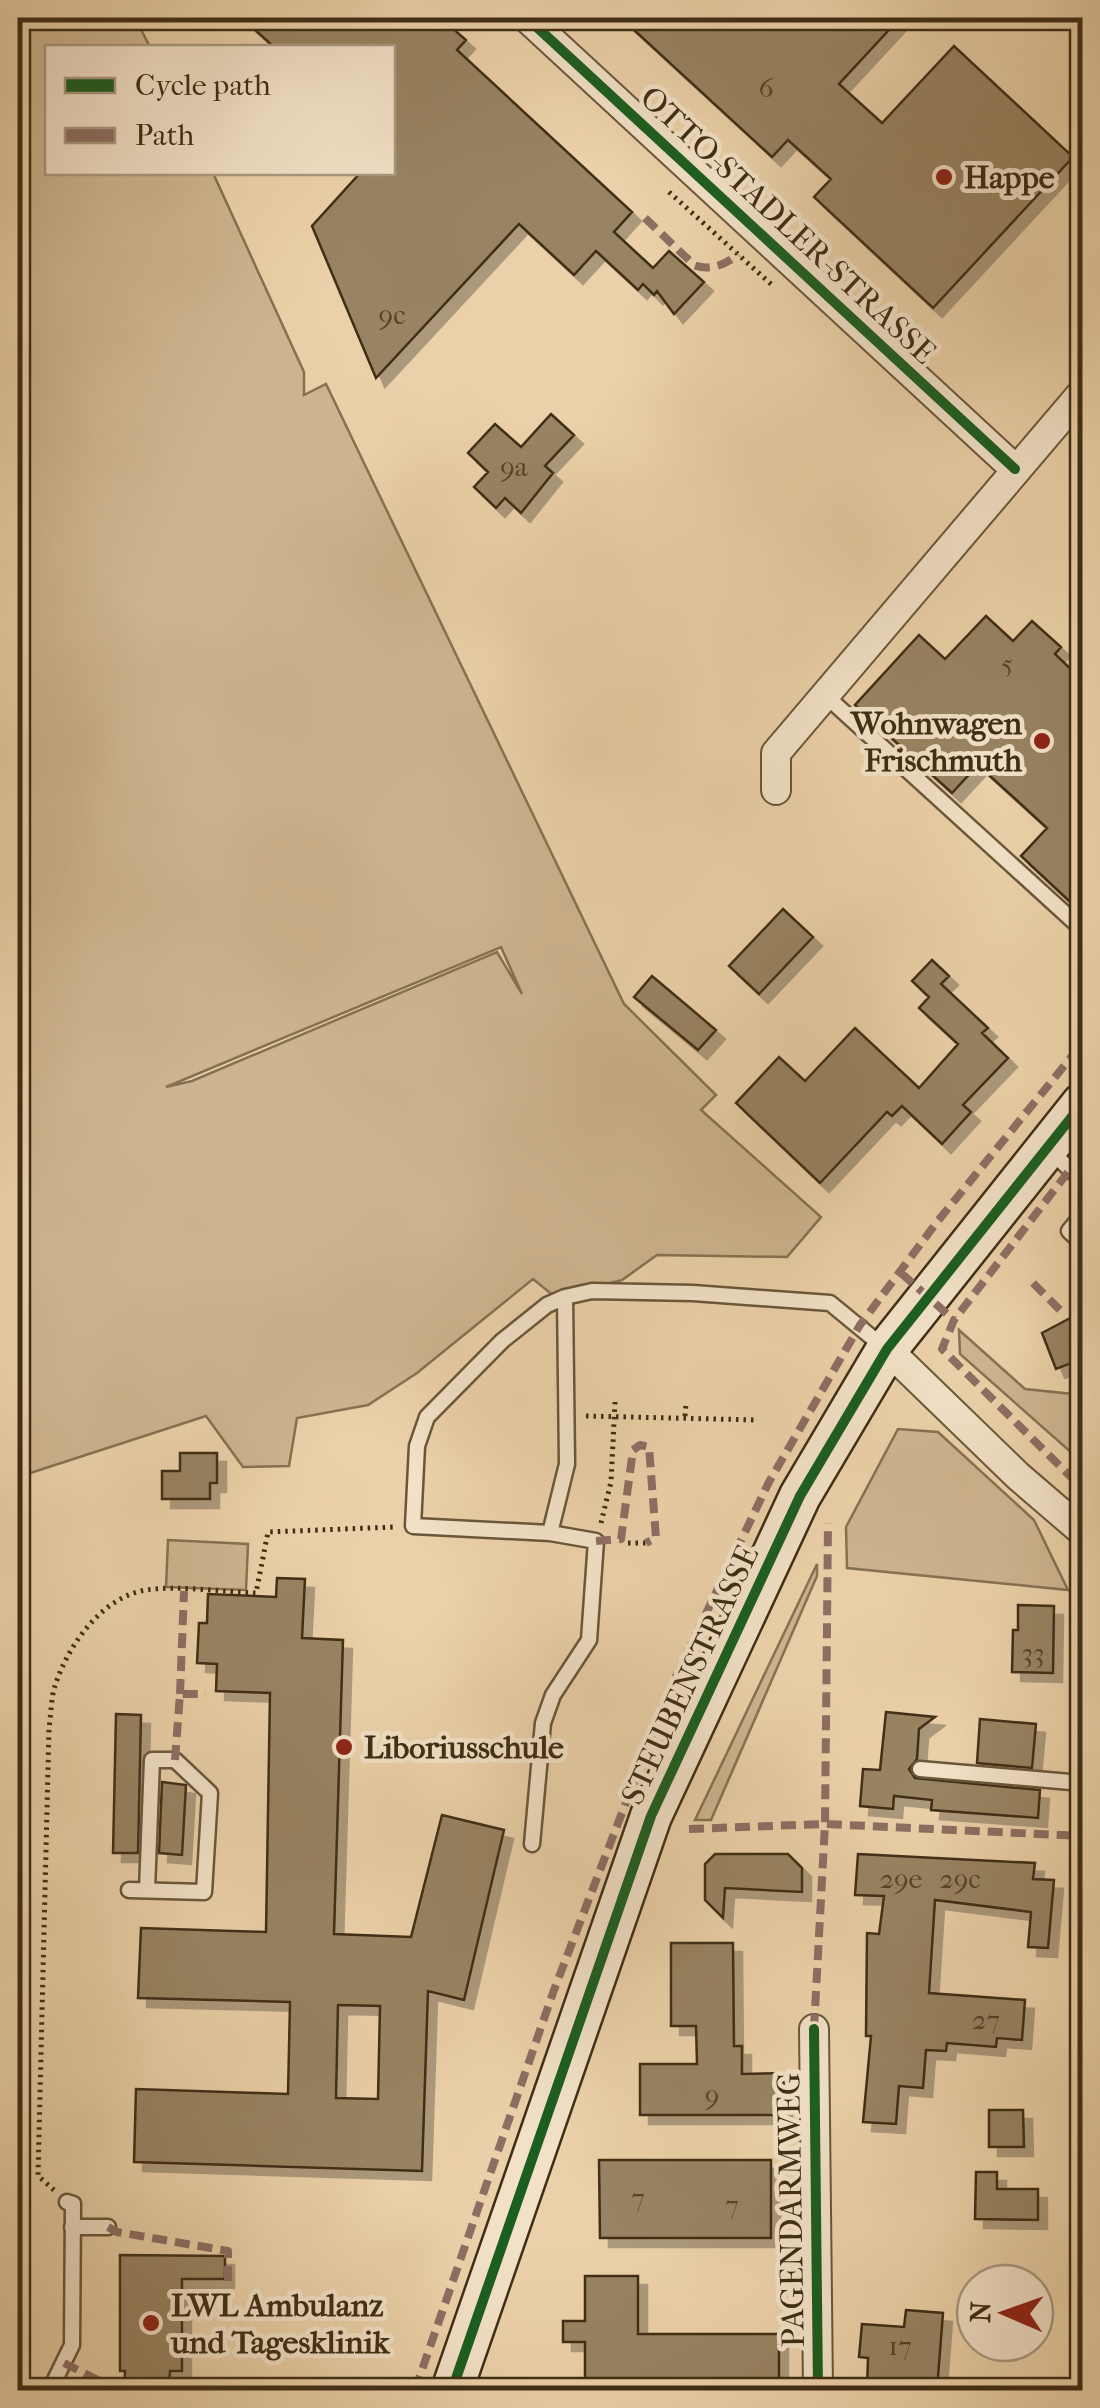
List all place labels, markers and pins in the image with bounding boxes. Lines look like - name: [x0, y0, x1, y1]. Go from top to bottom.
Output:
- place label: Happe: [964, 159, 1055, 196]
- marker: Happe: [933, 166, 955, 188]
- place label: Wohnwagen Frischmuth: [849, 705, 1023, 779]
- marker: Wohnwagen Frischmuth: [1031, 730, 1053, 752]
- place label: Liboriusschule: [364, 1729, 564, 1766]
- marker: Liboriusschule: [333, 1736, 355, 1758]
- place label: LWL Ambulanz und Tagesklinik: [170, 2287, 391, 2361]
- marker: LWL Ambulanz und Tagesklinik: [140, 2312, 162, 2334]

